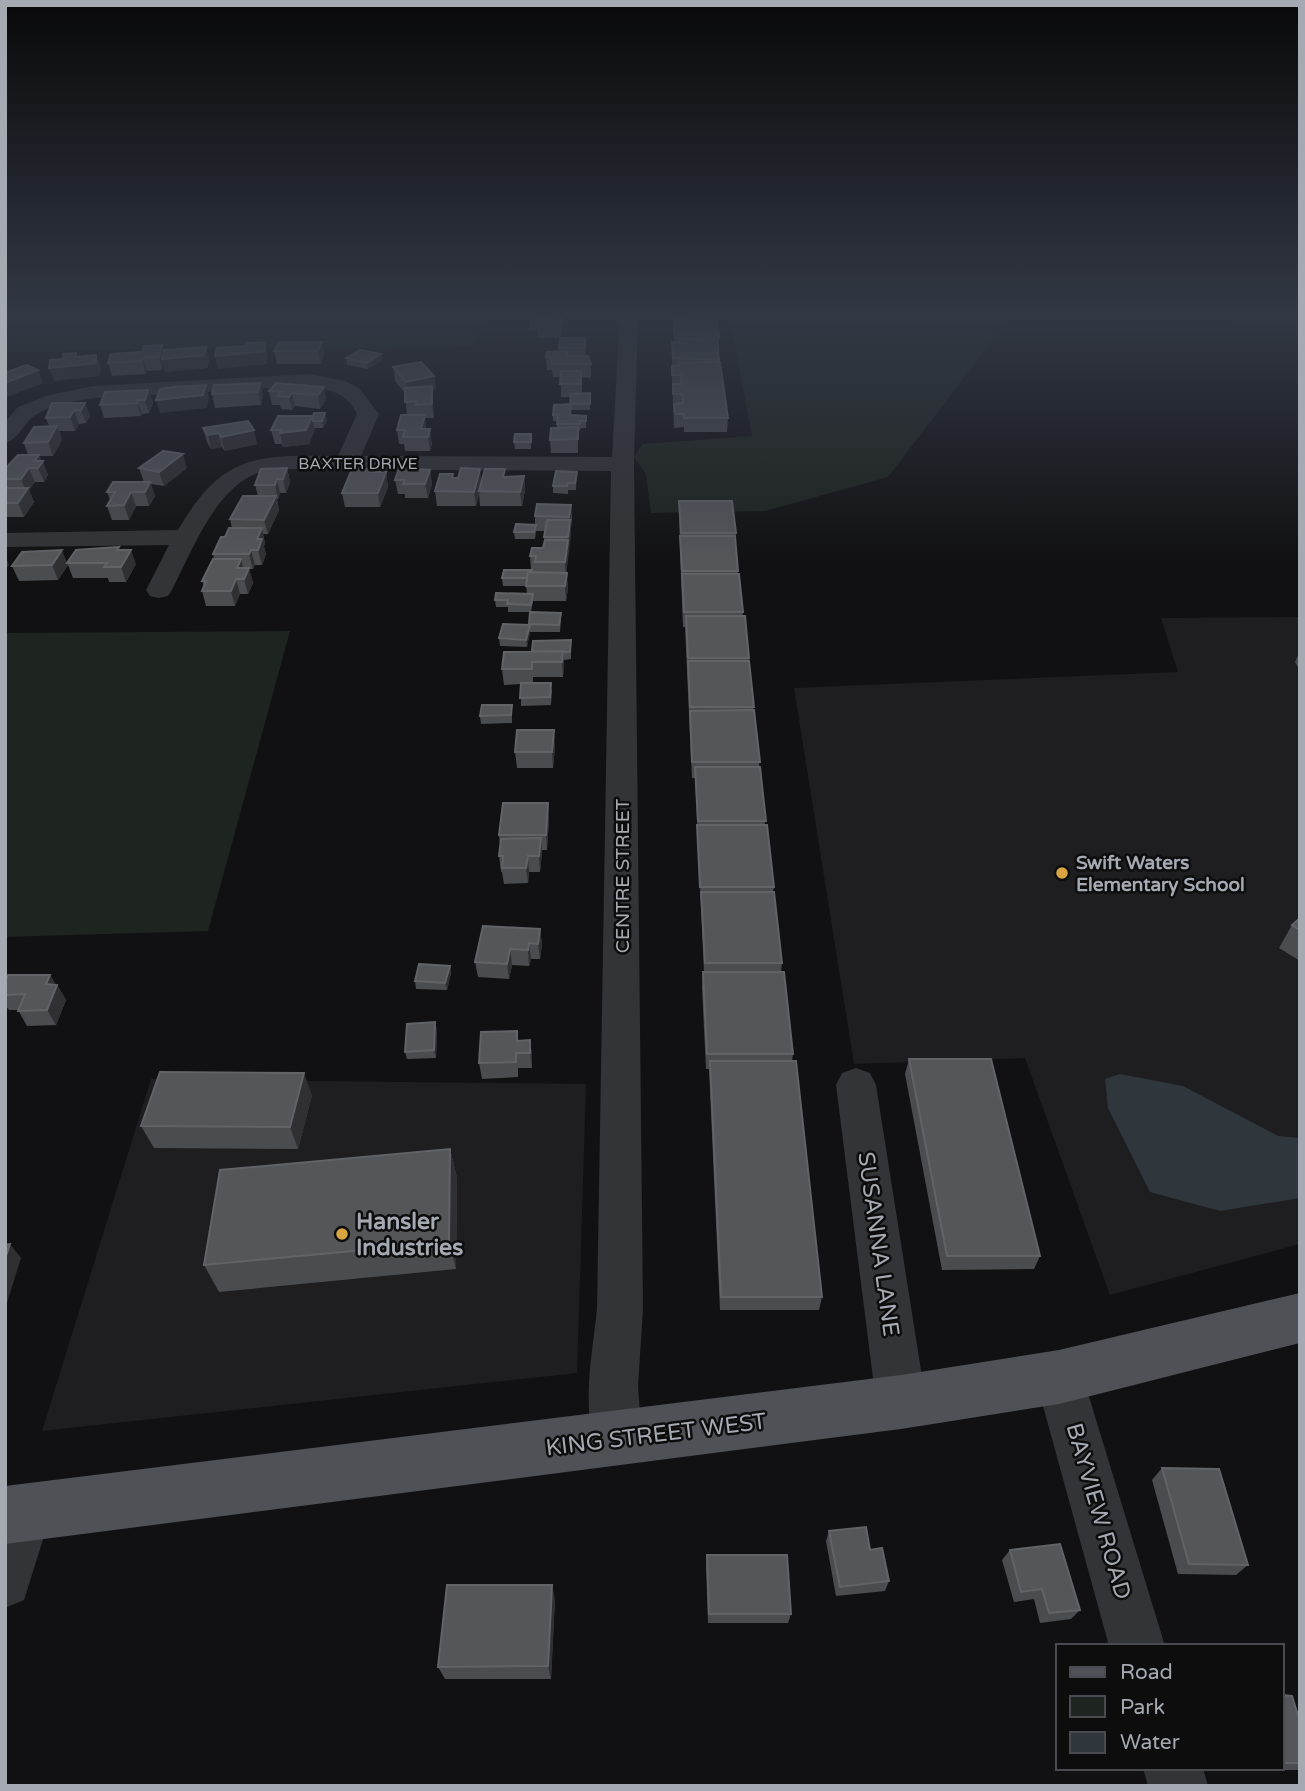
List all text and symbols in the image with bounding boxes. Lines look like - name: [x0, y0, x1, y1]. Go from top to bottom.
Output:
- street label: BAXTER DRIVE: [298, 454, 418, 474]
- street label: CENTRE STREET: [612, 798, 634, 953]
- place label: Swift Waters Elementary School: [1076, 852, 1245, 897]
- marker: Swift Waters Elementary School: [1054, 865, 1070, 881]
- street label: SUSANNA LANE: [851, 1150, 905, 1338]
- place label: Hansler Industries: [356, 1208, 463, 1262]
- marker: Hansler Industries: [334, 1226, 350, 1242]
- street label: KING STREET WEST: [544, 1408, 768, 1462]
- street label: BAYVIEW ROAD: [1059, 1420, 1137, 1603]
- legend: [1056, 1644, 1284, 1770]
- text: Road: [1120, 1660, 1173, 1685]
- text: Park: [1120, 1695, 1165, 1720]
- text: Water: [1120, 1730, 1180, 1755]

